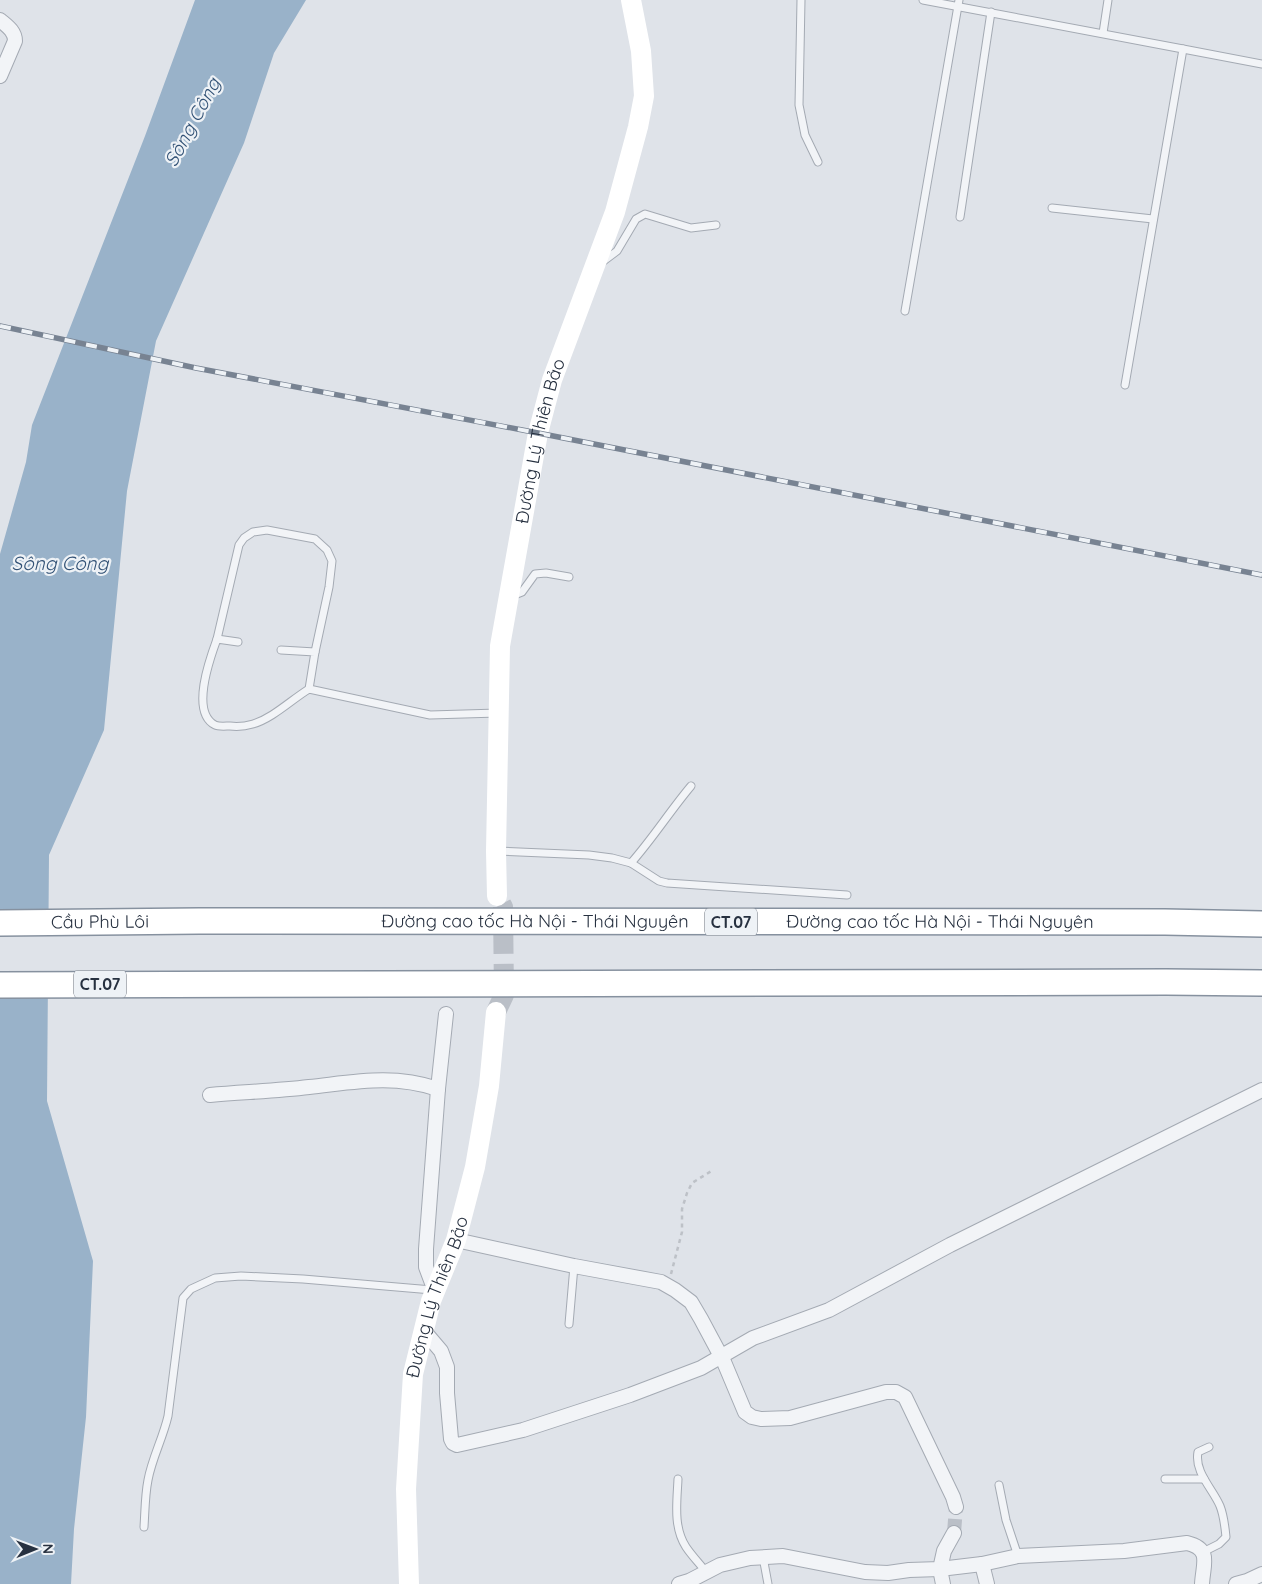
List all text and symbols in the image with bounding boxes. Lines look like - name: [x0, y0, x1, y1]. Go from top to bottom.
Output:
- water label: Sông Công: [159, 73, 226, 170]
- street label: Đường Lý Thiên Bảo: [510, 355, 570, 525]
- water label: Sông Công: [12, 551, 110, 575]
- street label: Đường cao tốc Hà Nội - Thái Nguyên: [381, 909, 689, 933]
- road number: CT.07: [705, 909, 757, 936]
- street label: Cầu Phù Lôi: [51, 910, 149, 933]
- street label: Đường cao tốc Hà Nội - Thái Nguyên: [786, 910, 1094, 933]
- road number: CT.07: [74, 971, 126, 998]
- street label: Đường Lý Thiên Bảo: [400, 1214, 473, 1380]
- north arrow: [10, 1524, 60, 1574]
- text: N: [39, 1543, 57, 1554]

